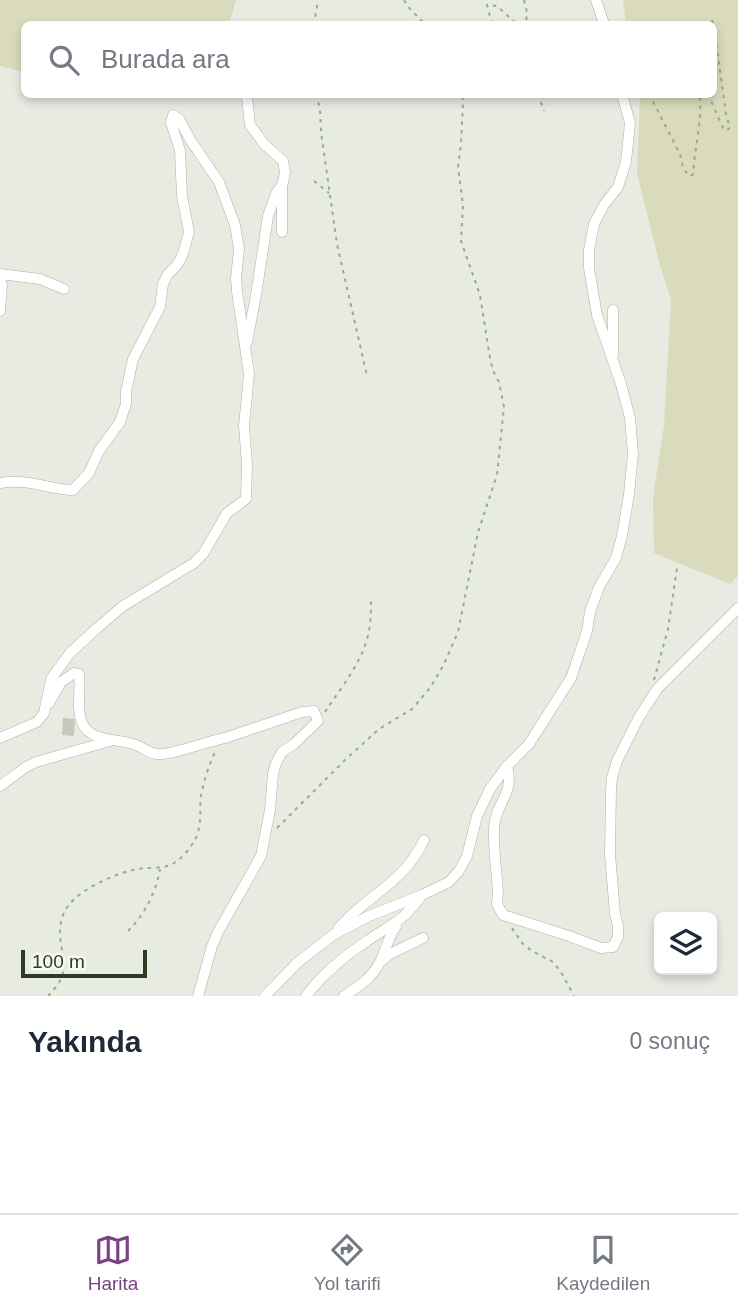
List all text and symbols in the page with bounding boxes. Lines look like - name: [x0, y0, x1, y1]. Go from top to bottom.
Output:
- search box: [21, 21, 717, 98]
- icon: search: [45, 41, 83, 79]
- text: Burada ara: [101, 44, 230, 74]
- map controls: [654, 912, 717, 975]
- button: layers: [654, 912, 717, 975]
- scale bar: [21, 947, 147, 979]
- text: 100 m: [32, 951, 85, 972]
- text: Yakında: [28, 1025, 141, 1058]
- text: 0 sonuç: [629, 1028, 710, 1054]
- tab: Harita: [88, 1231, 138, 1295]
- tab: Yol tarifi: [314, 1231, 381, 1295]
- tab: Kaydedilen: [556, 1231, 650, 1295]

